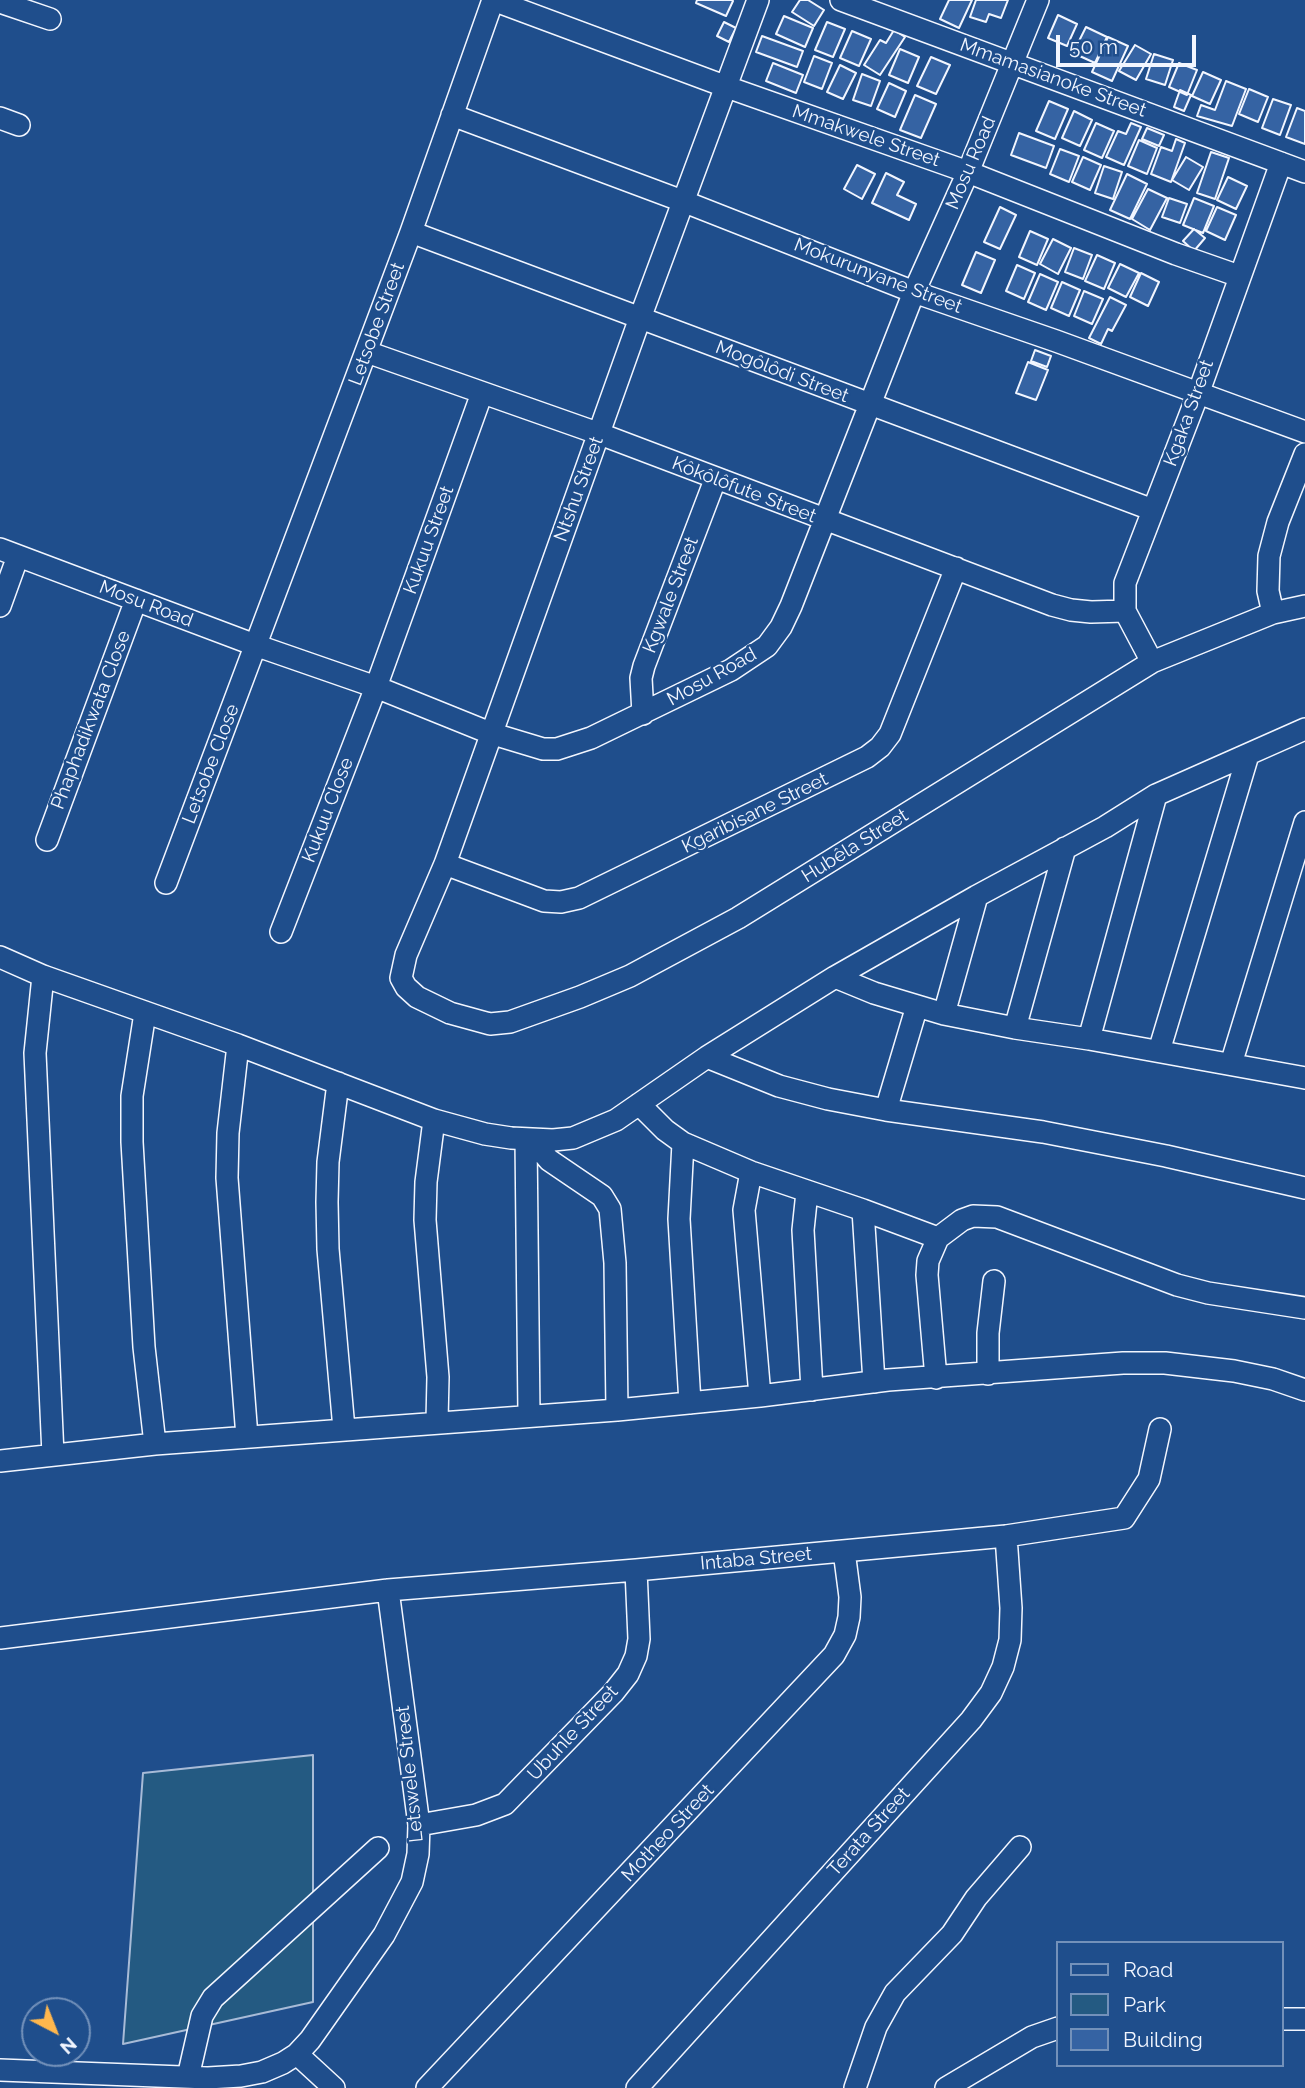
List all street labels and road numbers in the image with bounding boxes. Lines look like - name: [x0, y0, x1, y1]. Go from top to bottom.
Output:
- street label: Mmamasianoke Street: [957, 34, 1149, 122]
- street label: Mmakwele Street: [789, 100, 943, 172]
- street label: Mosu Road: [941, 113, 1001, 213]
- street label: Mokurunyane Street: [791, 233, 965, 319]
- street label: Letsobe Street: [344, 259, 410, 389]
- street label: Mogôlôdi Street: [712, 336, 852, 408]
- street label: Kgaka Street: [1159, 357, 1219, 469]
- street label: Ntshu Street: [549, 433, 609, 545]
- street label: Kôkôlôfute Street: [669, 452, 819, 528]
- street label: Kukuu Street: [399, 483, 459, 597]
- street label: Kgwale Street: [638, 534, 704, 656]
- street label: Mosu Road: [96, 576, 196, 632]
- street label: Phaphadikwata Close: [46, 628, 136, 812]
- street label: Mosu Road: [663, 643, 761, 711]
- street label: Letsobe Close: [178, 701, 244, 827]
- street label: Kukuu Close: [298, 754, 358, 866]
- street label: Kgaribisane Street: [678, 768, 832, 858]
- street label: Hubêla Street: [798, 804, 912, 888]
- street label: Intaba Street: [699, 1543, 813, 1575]
- street label: Ubuhle Street: [523, 1681, 623, 1785]
- street label: Letswele Street: [391, 1704, 429, 1844]
- street label: Motheo Street: [617, 1779, 719, 1887]
- street label: Terata Street: [823, 1783, 915, 1881]

